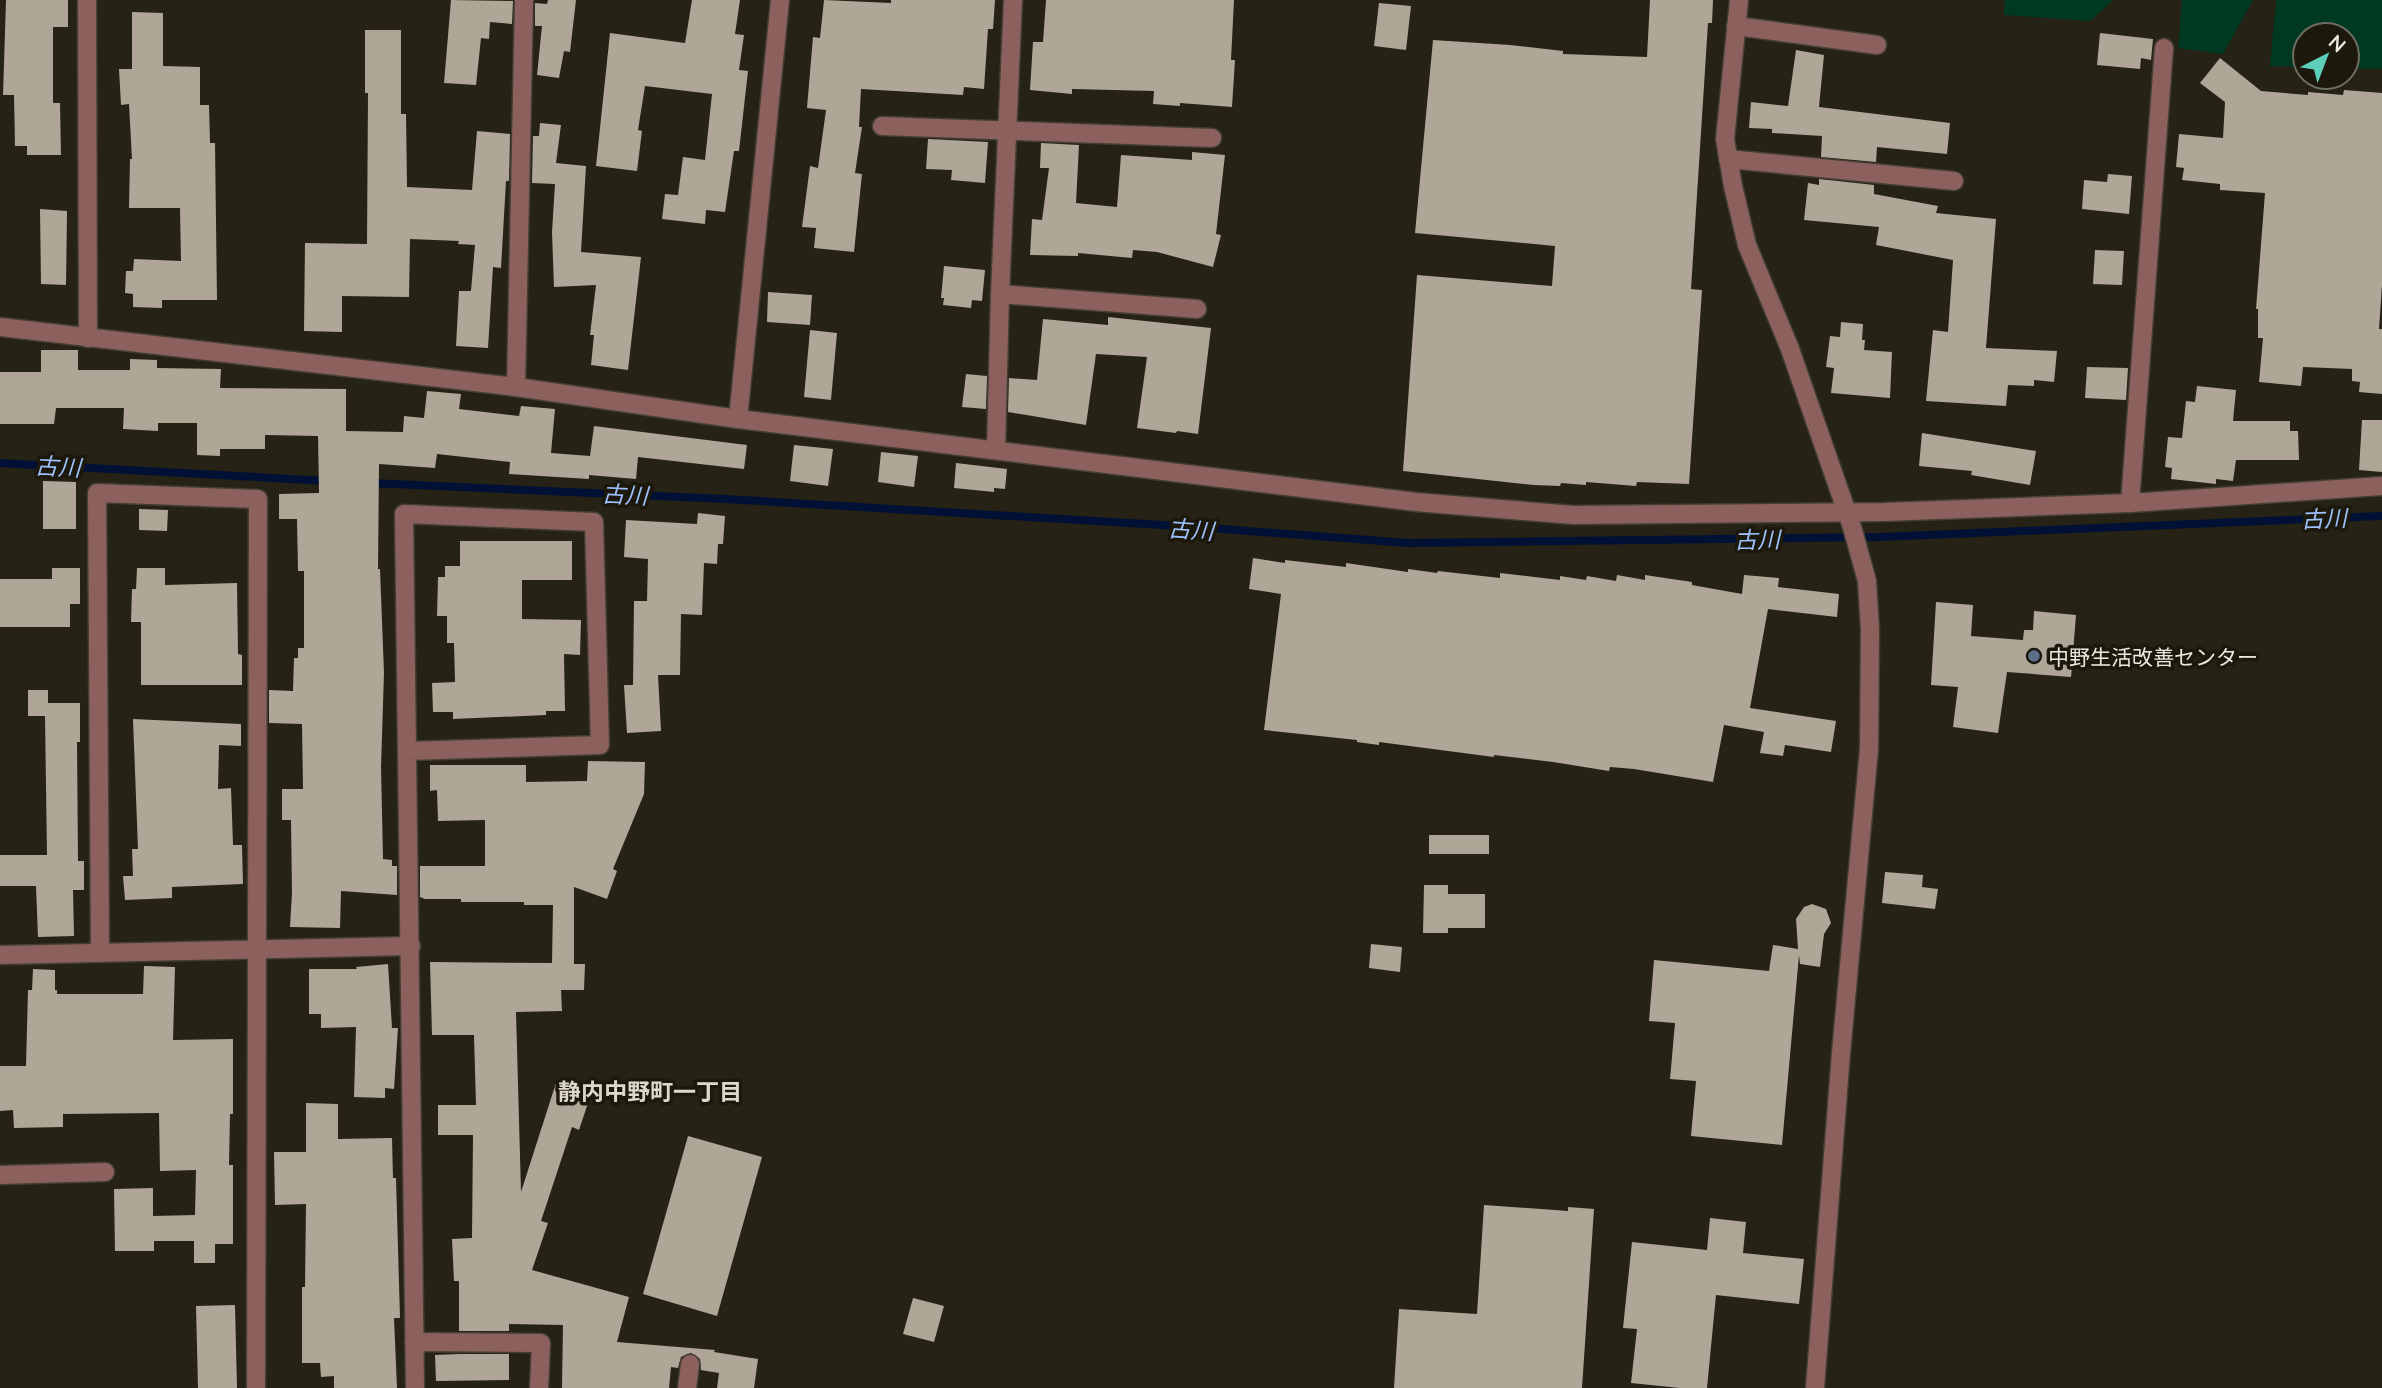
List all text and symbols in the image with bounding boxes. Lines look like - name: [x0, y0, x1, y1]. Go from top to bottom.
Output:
- north arrow: [2291, 21, 2361, 91]
- text: N: [2325, 30, 2351, 56]
- water label: 古川: [34, 451, 85, 481]
- water label: 古川: [601, 479, 652, 509]
- water label: 古川: [2301, 503, 2350, 533]
- water label: 古川: [1167, 513, 1218, 545]
- water label: 古川: [1734, 525, 1783, 553]
- place label: 中野生活改善センター: [2048, 644, 2258, 669]
- marker: 中野生活改善センター: [2026, 648, 2042, 664]
- district label: 静内中野町一丁目: [558, 1077, 742, 1105]

